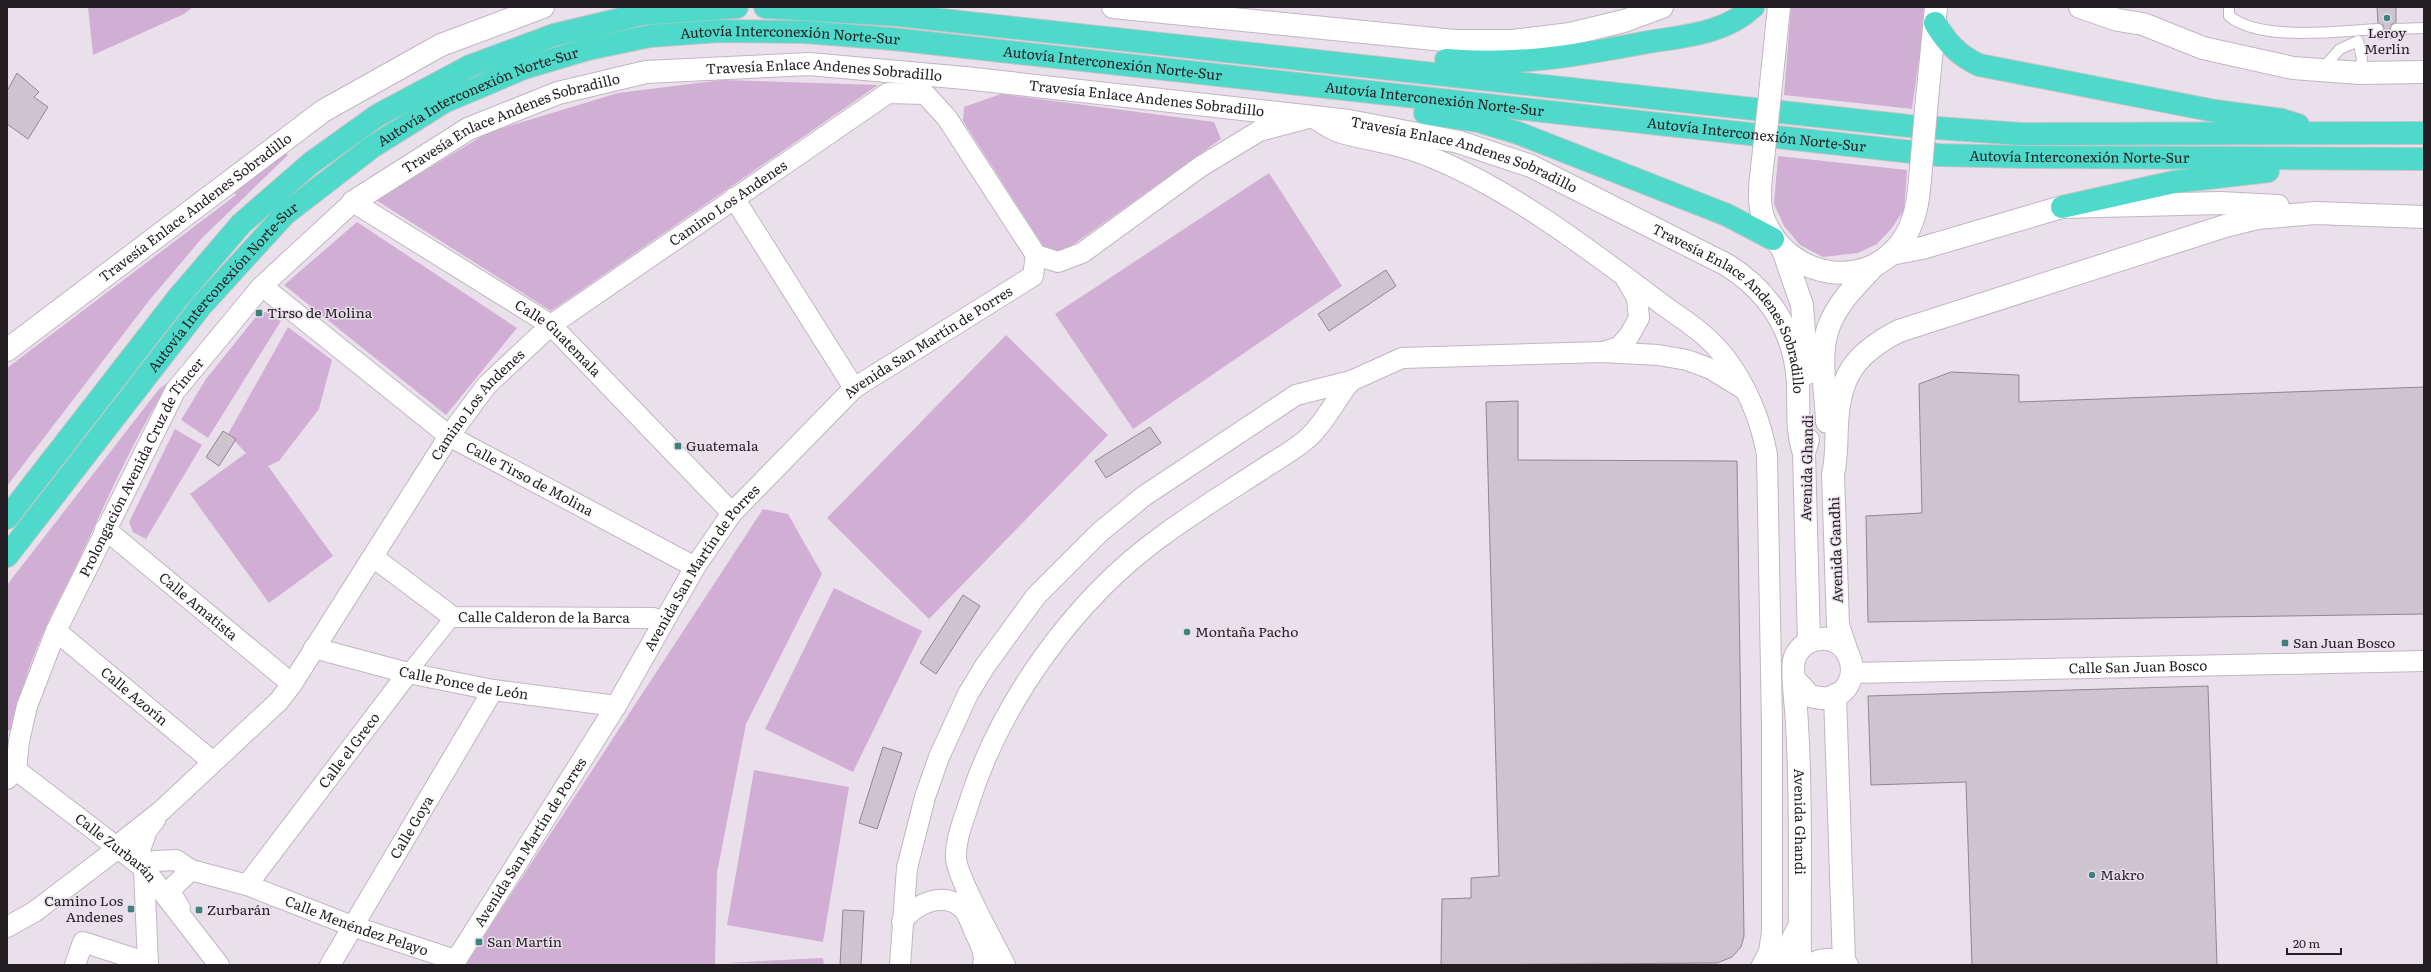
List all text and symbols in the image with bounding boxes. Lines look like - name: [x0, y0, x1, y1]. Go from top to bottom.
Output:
- marker: Leroy Merlin: [2382, 13, 2392, 23]
- street label: Autovía Interconexión Norte-Sur: [679, 20, 901, 49]
- place label: Leroy Merlin: [2364, 22, 2410, 58]
- street label: Autovía Interconexión Norte-Sur: [1002, 40, 1223, 84]
- street label: Autovía Interconexión Norte-Sur: [373, 41, 581, 150]
- street label: Travesía Enlace Andenes Sobradillo: [705, 53, 943, 85]
- street label: Travesía Enlace Andenes Sobradillo: [397, 68, 622, 178]
- street label: Travesía Enlace Andenes Sobradillo: [1028, 74, 1265, 120]
- street label: Autovía Interconexión Norte-Sur: [1324, 76, 1545, 120]
- street label: Travesía Enlace Andenes Sobradillo: [1349, 111, 1581, 197]
- street label: Autovía Interconexión Norte-Sur: [1646, 112, 1867, 156]
- street label: Travesía Enlace Andenes Sobradillo: [94, 127, 295, 286]
- street label: Autovía Interconexión Norte-Sur: [1969, 145, 2190, 167]
- street label: Camino Los Andenes: [665, 155, 790, 250]
- street label: Autovía Interconexión Norte-Sur: [142, 197, 302, 376]
- street label: Travesía Enlace Andenes Sobradillo: [1649, 218, 1809, 394]
- street label: Avenida San Martín de Porres: [838, 280, 1016, 402]
- street label: Calle Guatemala: [511, 294, 607, 381]
- place label: Tirso de Molina: [267, 302, 373, 322]
- marker: Tirso de Molina: [254, 308, 264, 318]
- street label: Camino Los Andenes: [425, 344, 528, 464]
- street label: Prolongación Avenida Cruz de Tíncer: [73, 353, 208, 580]
- street label: Avenida Ghandi: [1795, 414, 1817, 521]
- place label: Guatemala: [686, 435, 759, 455]
- street label: Calle Tirso de Molina: [463, 436, 598, 520]
- marker: Guatemala: [673, 441, 683, 451]
- street label: Avenida San Martín de Porres: [638, 480, 764, 654]
- street label: Avenida Gandhi: [1823, 496, 1847, 604]
- street label: Calle Amatista: [155, 567, 243, 644]
- street label: Calle Calderon de la Barca: [458, 606, 630, 627]
- place label: Montaña Pacho: [1195, 621, 1298, 641]
- marker: Montaña Pacho: [1182, 627, 1192, 637]
- place label: San Juan Bosco: [2293, 632, 2395, 652]
- marker: San Juan Bosco: [2280, 638, 2290, 648]
- street label: Calle San Juan Bosco: [2068, 655, 2208, 677]
- street label: Calle Ponce de León: [397, 660, 530, 704]
- street label: Calle Azorín: [97, 662, 173, 730]
- street label: Calle el Greco: [313, 708, 384, 792]
- street label: Avenida San Martín de Porres: [469, 753, 590, 930]
- street label: Avenida Ghandi: [1790, 768, 1811, 875]
- street label: Calle Goya: [384, 791, 438, 862]
- street label: Calle Zurbarán: [71, 808, 162, 886]
- place label: Makro: [2100, 864, 2144, 884]
- marker: Makro: [2087, 870, 2097, 880]
- place label: Camino Los Andenes: [44, 890, 123, 926]
- street label: Calle Menéndez Pelayo: [282, 890, 431, 960]
- place label: Zurbarán: [207, 899, 270, 919]
- marker: Camino Los Andenes: [126, 904, 136, 914]
- marker: Zurbarán: [194, 905, 204, 915]
- scale bar: [2287, 930, 2341, 956]
- place label: San Martín: [487, 931, 562, 951]
- text: 20 m: [2293, 934, 2320, 952]
- marker: San Martín: [474, 937, 484, 947]

